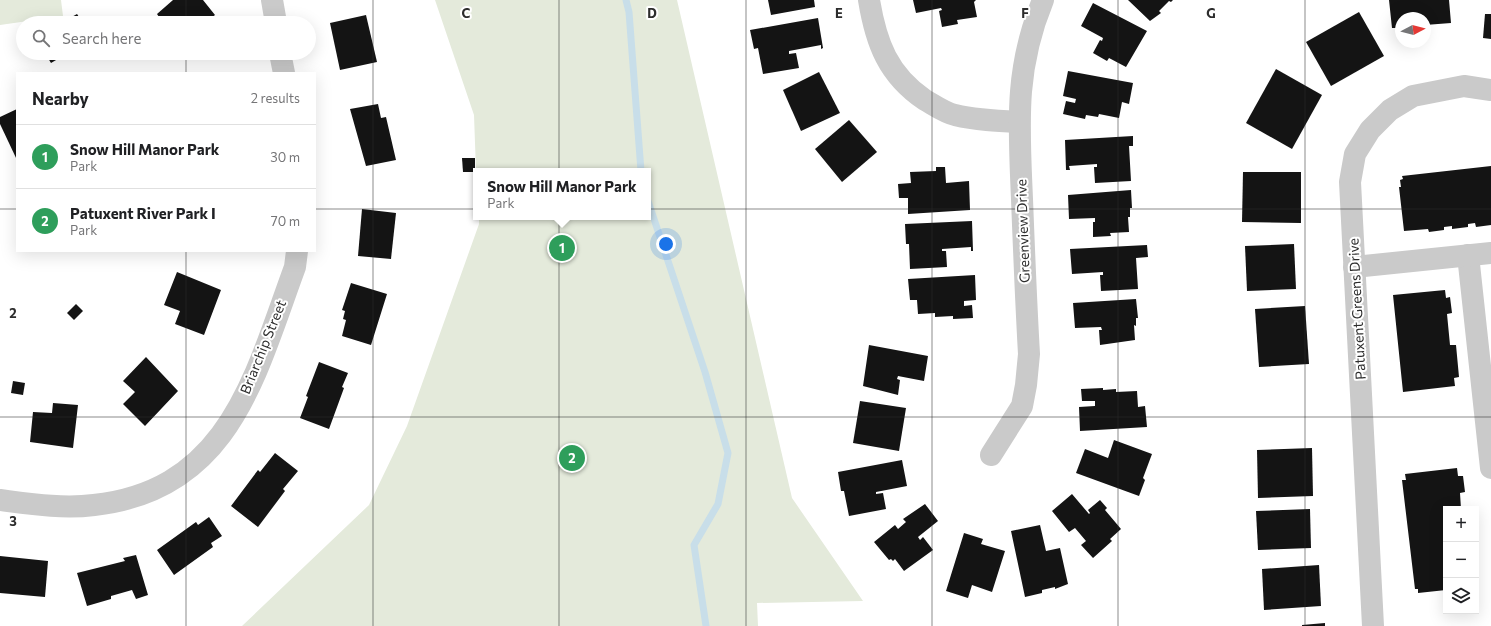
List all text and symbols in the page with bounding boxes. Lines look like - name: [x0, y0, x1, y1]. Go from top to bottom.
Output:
- text: C: [462, 5, 471, 21]
- text: D: [647, 5, 657, 21]
- text: E: [835, 5, 843, 21]
- text: F: [1021, 5, 1029, 21]
- text: G: [1206, 5, 1216, 21]
- north arrow: [1395, 12, 1431, 48]
- search box: [16, 16, 316, 60]
- icon: search: [30, 27, 52, 49]
- text: Search here: [62, 29, 141, 47]
- text: Nearby: [32, 88, 89, 109]
- text: 2 results: [251, 90, 300, 106]
- text: Snow Hill Manor Park: [70, 140, 219, 158]
- text: 1: [42, 149, 48, 165]
- text: 30 m: [270, 149, 300, 165]
- text: Park: [70, 158, 97, 174]
- popup: [473, 168, 651, 220]
- text: Snow Hill Manor Park: [487, 177, 637, 195]
- street label: Greenview Drive: [1012, 179, 1033, 283]
- text: Park: [487, 195, 514, 211]
- text: Patuxent River Park I: [70, 204, 216, 222]
- text: 2: [41, 213, 49, 229]
- text: 70 m: [271, 213, 300, 229]
- text: Park: [70, 222, 97, 238]
- pin: 1: [549, 233, 575, 263]
- your location: [656, 234, 676, 254]
- street label: Patuxent Greens Drive: [1344, 238, 1369, 380]
- street label: Briarchip Street: [236, 297, 289, 396]
- text: 2: [9, 305, 17, 321]
- pin: 2: [559, 443, 585, 473]
- map controls: [1443, 506, 1479, 614]
- button: +: [1443, 506, 1479, 542]
- text: 3: [9, 513, 17, 529]
- button: −: [1443, 542, 1479, 578]
- button: layers: [1443, 578, 1479, 614]

